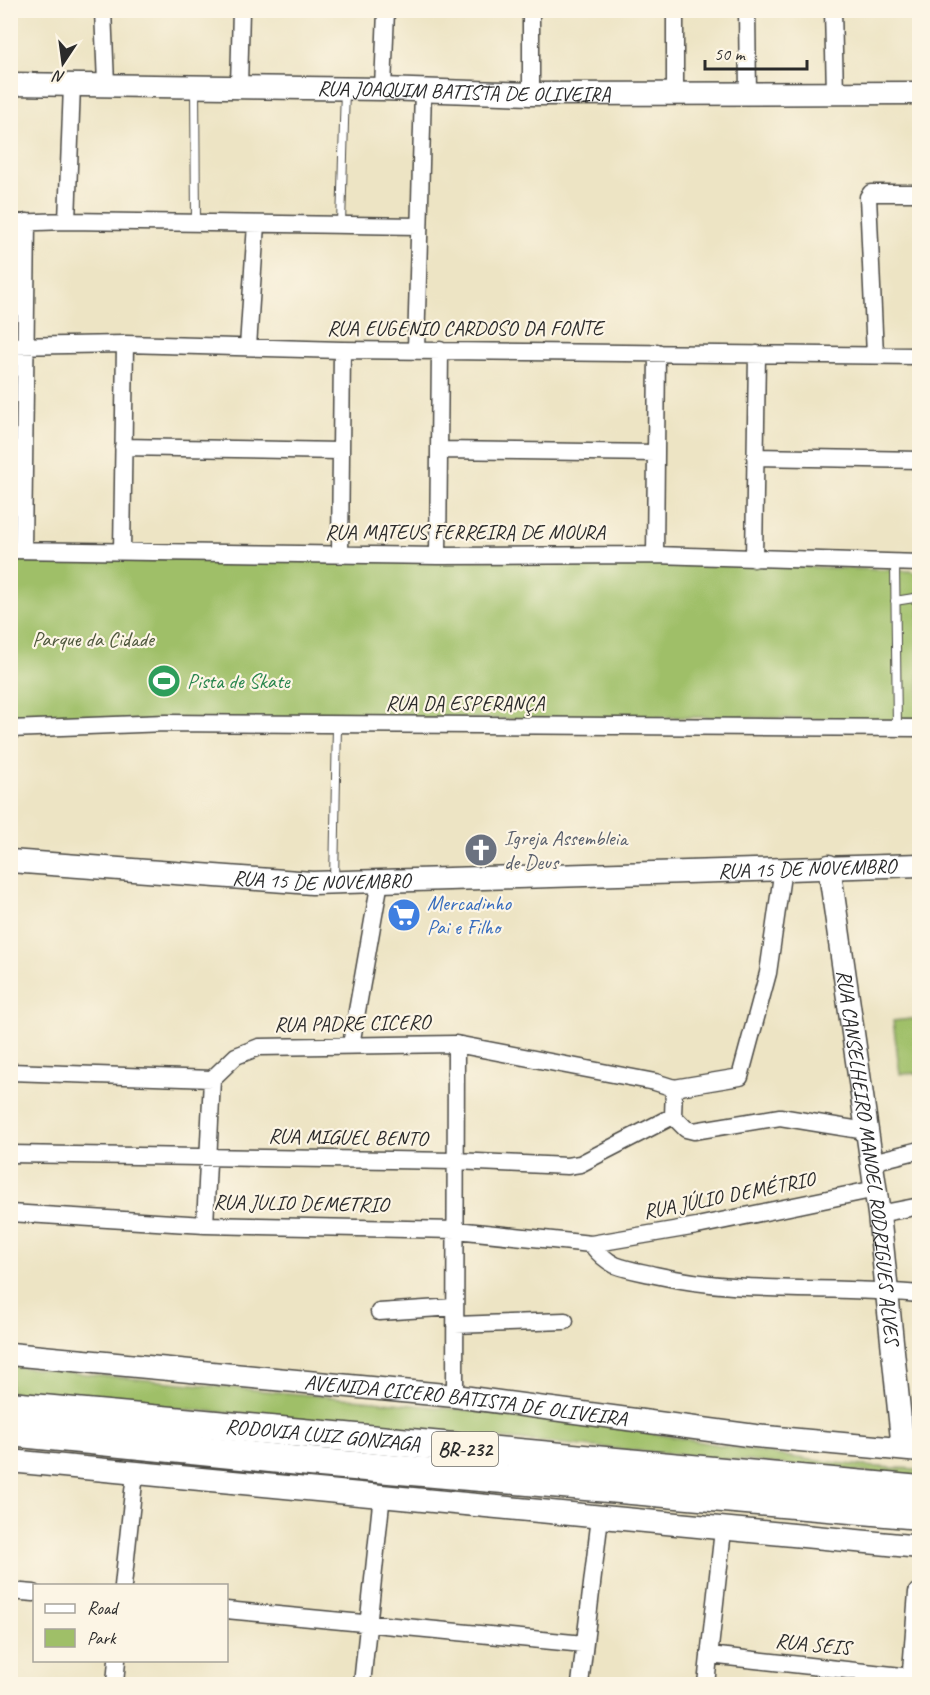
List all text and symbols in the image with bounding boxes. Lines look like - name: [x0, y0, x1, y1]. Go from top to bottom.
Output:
- north arrow: [33, 33, 93, 93]
- scale bar: [705, 33, 807, 71]
- text: 50 m: [714, 43, 747, 65]
- text: N: [50, 65, 67, 87]
- street label: RUA JOAQUIM BATISTA DE OLIVEIRA: [317, 75, 611, 107]
- street label: RUA EUGENIO CARDOSO DA FONTE: [327, 315, 606, 341]
- street label: RUA MATEUS FERREIRA DE MOURA: [325, 519, 606, 545]
- park label: Parque da Cidade: [32, 626, 156, 652]
- sports icon: Pista de Skate: [146, 663, 182, 699]
- place label: Pista de Skate: [187, 668, 291, 694]
- street label: RUA DA ESPERANÇA: [386, 690, 546, 716]
- place label: Igreja Assembleia de Deus: [504, 825, 629, 875]
- church icon: Igreja Assembleia de Deus: [463, 832, 499, 868]
- street label: RUA 15 DE NOVEMBRO: [718, 853, 899, 884]
- street label: RUA 15 DE NOVEMBRO: [231, 864, 413, 896]
- place label: Mercadinho Pai e Filho: [427, 890, 512, 940]
- supermarket icon: Mercadinho Pai e Filho: [386, 897, 422, 933]
- street label: RUA CANSELHEIRO MANOEL RODRIGUES ALVES: [831, 968, 906, 1349]
- street label: RUA PADRE CICERO: [274, 1009, 433, 1037]
- street label: RUA MIGUEL BENTO: [268, 1123, 430, 1151]
- street label: RUA JÚLIO DEMÉTRIO: [641, 1165, 819, 1224]
- street label: RUA JULIO DEMETRIO: [213, 1188, 391, 1218]
- street label: AVENIDA CICERO BATISTA DE OLIVEIRA: [303, 1369, 630, 1432]
- street label: RODOVIA LUIZ GONZAGA: [224, 1413, 422, 1457]
- road number: BR-232: [432, 1432, 498, 1466]
- legend: [33, 1584, 228, 1662]
- text: Road: [87, 1597, 120, 1619]
- text: Park: [87, 1627, 117, 1649]
- street label: RUA SEIS: [774, 1627, 855, 1661]

